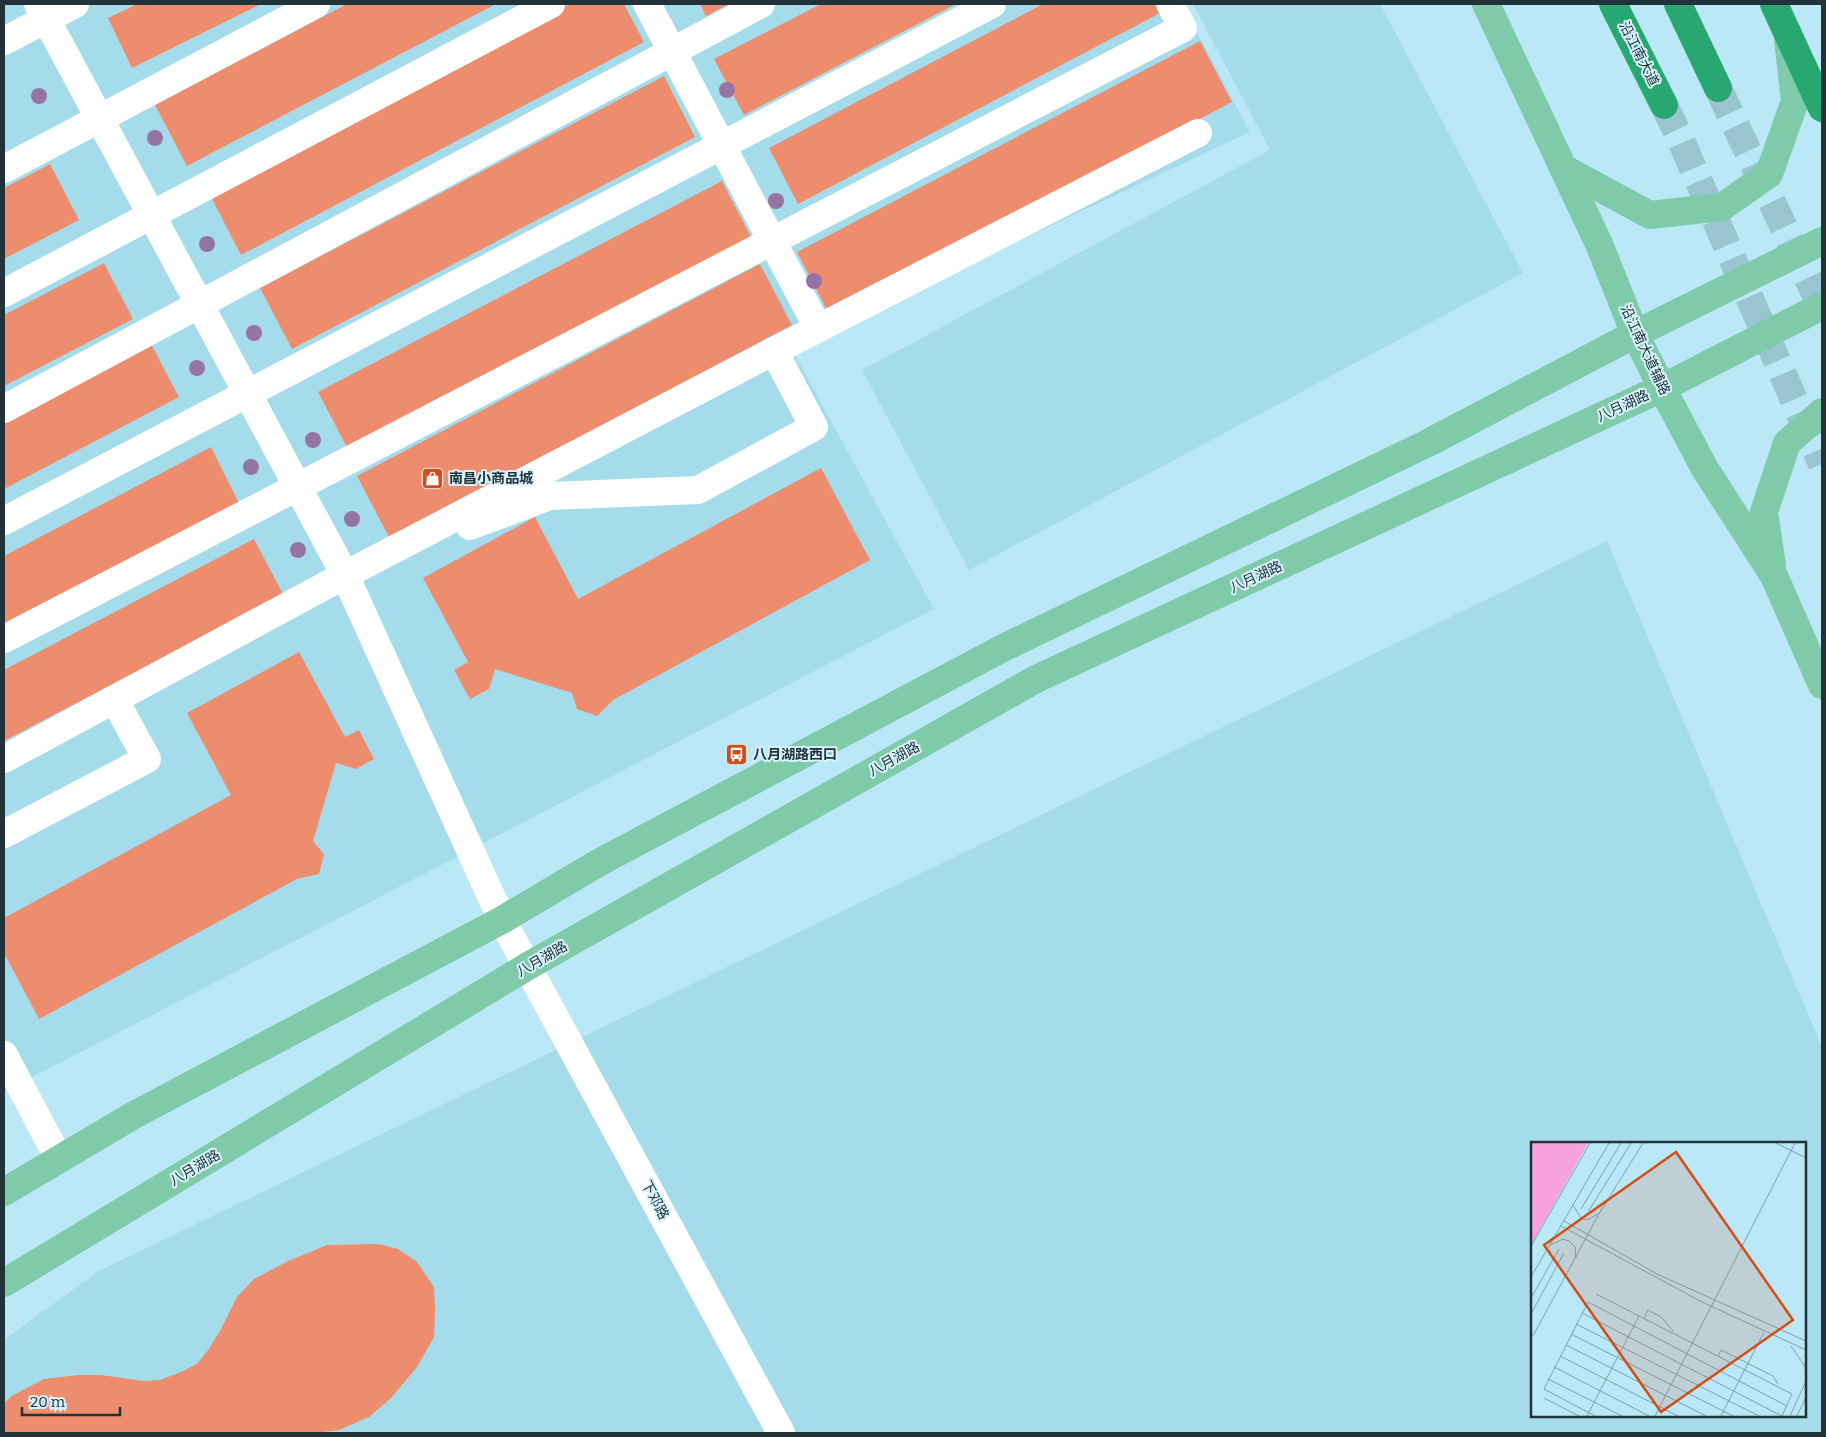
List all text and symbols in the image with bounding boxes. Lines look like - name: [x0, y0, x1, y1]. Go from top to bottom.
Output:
- street label: 沿江南大道: [1616, 19, 1662, 89]
- street label: 沿江南大道辅路: [1617, 302, 1673, 398]
- street label: 八月湖路: [1594, 386, 1652, 426]
- shop icon: 南昌小商品城: [421, 466, 445, 490]
- place label: 南昌小商品城: [449, 470, 533, 487]
- street label: 八月湖路: [1227, 557, 1285, 597]
- street label: 八月湖路: [865, 738, 923, 780]
- bus stop icon: 八月湖路西口: [725, 742, 749, 766]
- place label: 八月湖路西口: [753, 746, 837, 763]
- street label: 八月湖路: [514, 938, 570, 980]
- inset map: [1531, 1142, 1806, 1417]
- street label: 八月湖路: [167, 1146, 223, 1190]
- street label: 下邓路: [638, 1177, 672, 1223]
- scale bar: [22, 1384, 120, 1416]
- text: 20 m: [30, 1393, 66, 1411]

